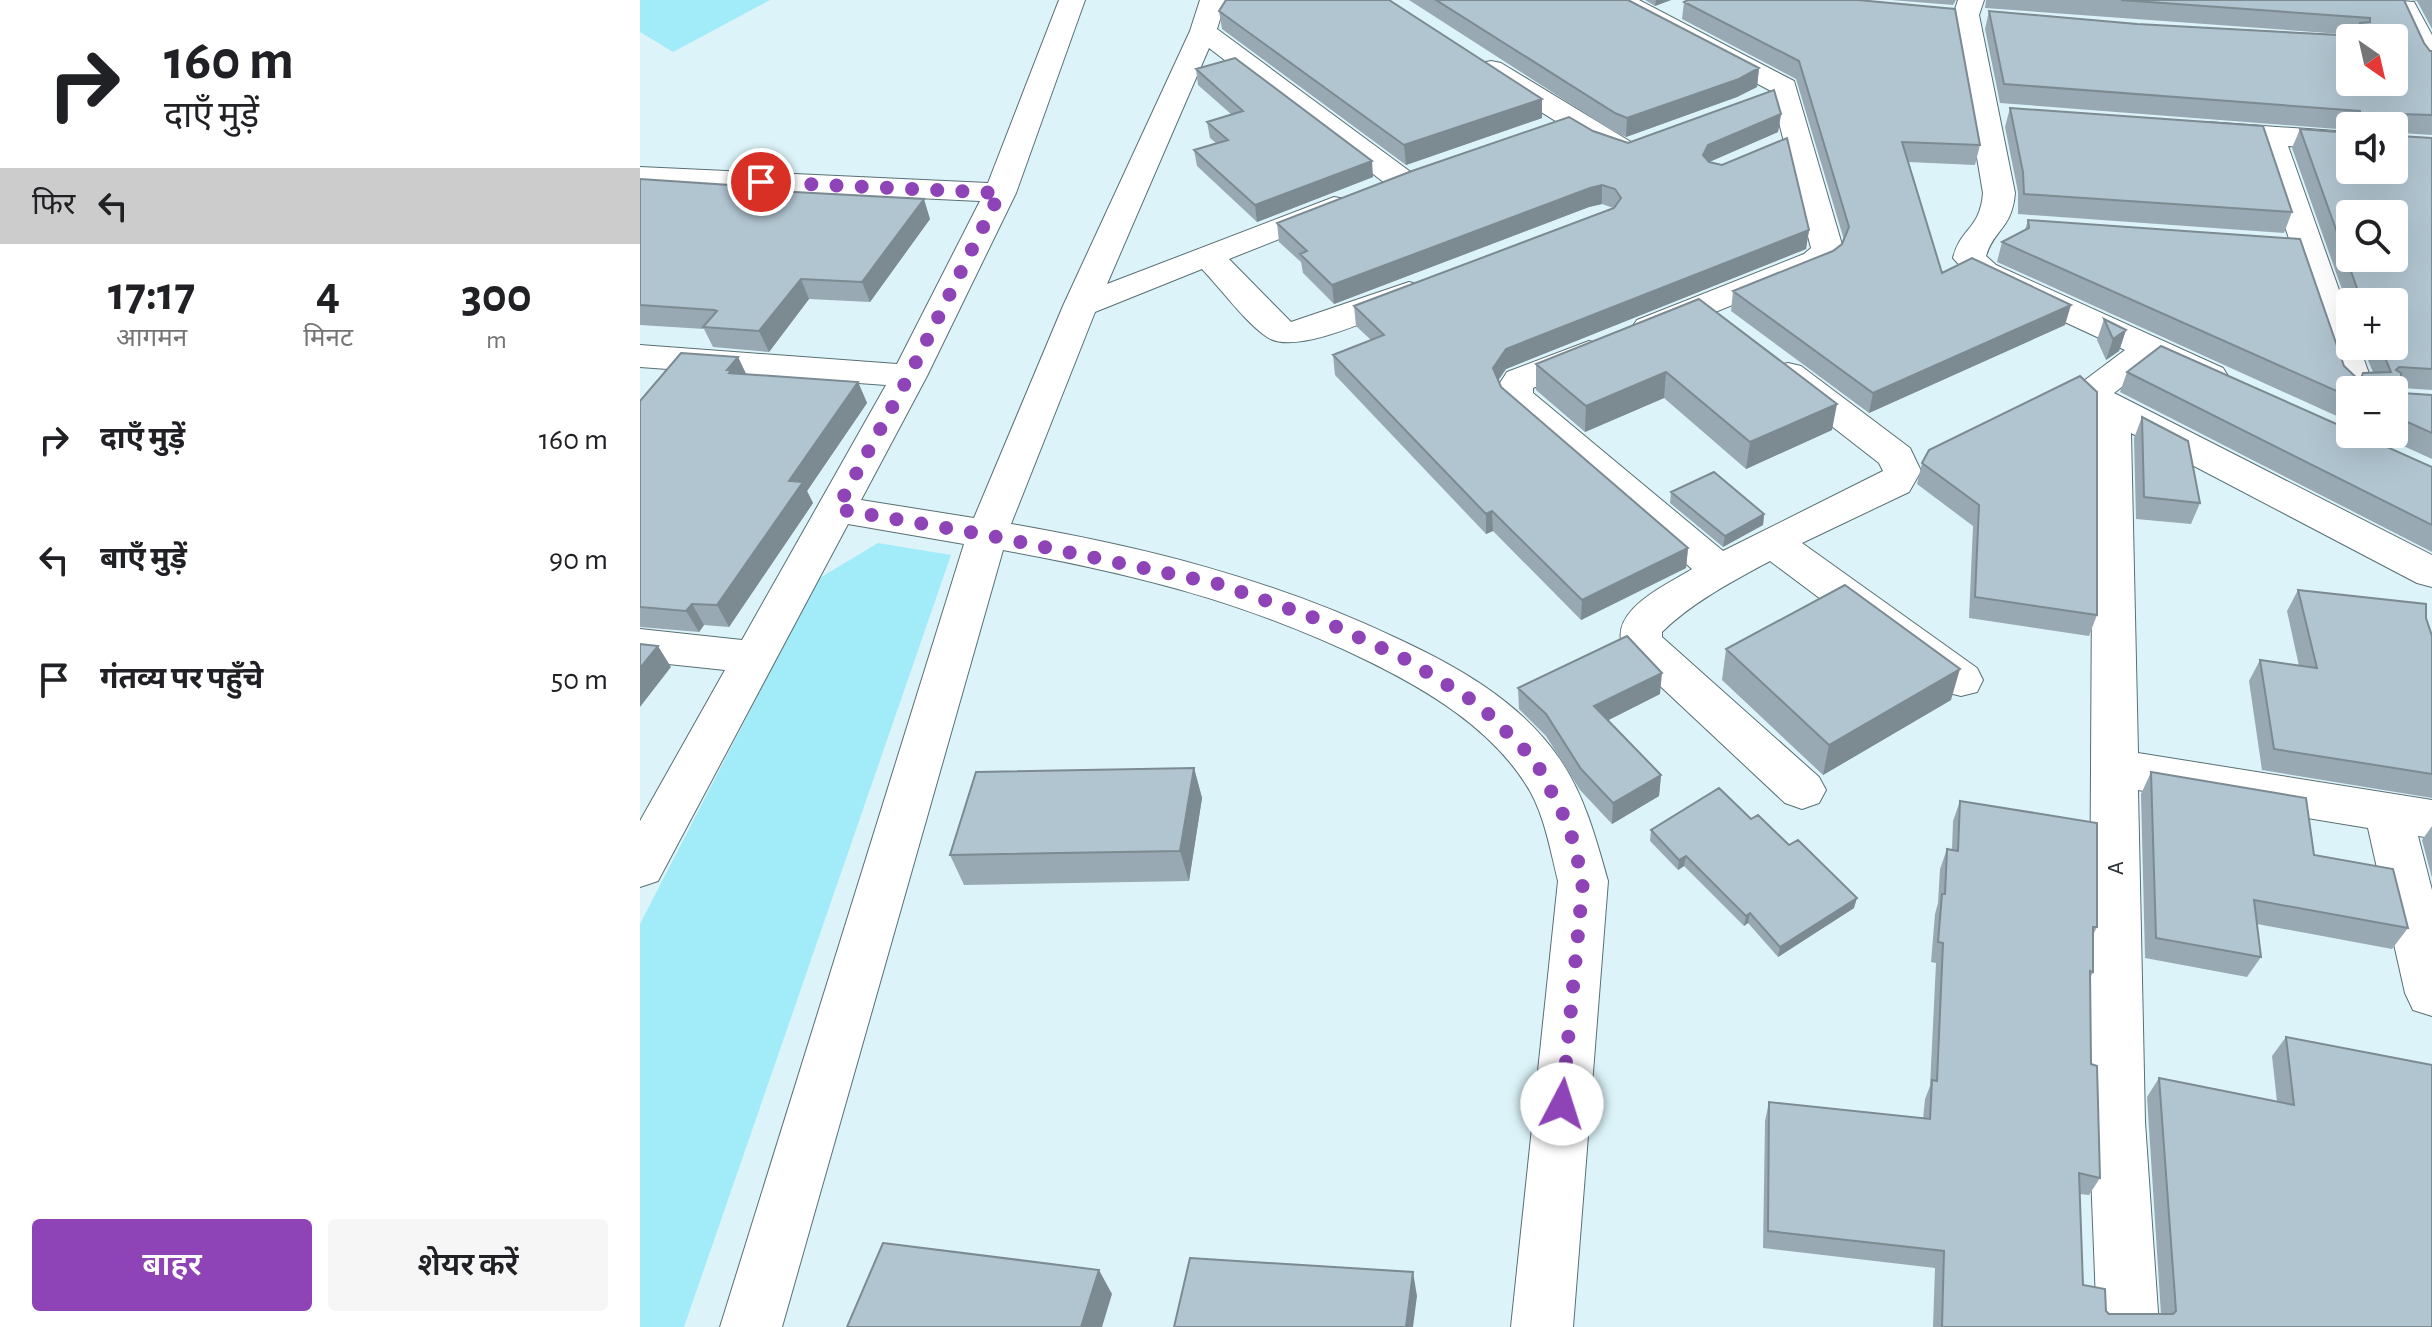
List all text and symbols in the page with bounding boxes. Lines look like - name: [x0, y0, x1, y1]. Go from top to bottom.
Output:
- north arrow: [2336, 24, 2408, 96]
- map controls: [2336, 24, 2408, 448]
- icon: right: [32, 32, 136, 136]
- text: 160 m: [164, 33, 294, 89]
- text: दाएँ मुड़ें: [164, 98, 259, 134]
- button: sound: [2336, 112, 2408, 184]
- pin: [727, 148, 795, 216]
- icon: arrive: [739, 160, 783, 204]
- icon: left: [91, 184, 135, 228]
- text: फिर: [32, 190, 75, 220]
- button: search: [2336, 200, 2408, 272]
- text: 17:17: [108, 271, 195, 319]
- text: 4: [316, 271, 340, 319]
- text: 300: [461, 273, 532, 321]
- button: +: [2336, 288, 2408, 360]
- text: आगमन: [116, 325, 187, 351]
- text: मिनट: [303, 325, 353, 351]
- text: m: [486, 327, 507, 353]
- button: −: [2336, 376, 2408, 448]
- icon: right: [32, 418, 76, 462]
- text: दाएँ मुड़ें: [100, 424, 185, 454]
- text: 160 m: [539, 425, 608, 455]
- icon: left: [32, 538, 76, 582]
- text: बाएँ मुड़ें: [100, 544, 187, 574]
- text: 90 m: [549, 545, 608, 575]
- icon: arrive: [32, 658, 76, 702]
- text: गंतव्य पर पहुँचे: [100, 664, 263, 694]
- text: 50 m: [551, 665, 608, 695]
- street label: A: [2104, 861, 2128, 875]
- position arrow: [1520, 1062, 1604, 1146]
- button: बाहर: [32, 1219, 312, 1311]
- button: शेयर करें: [328, 1219, 608, 1311]

